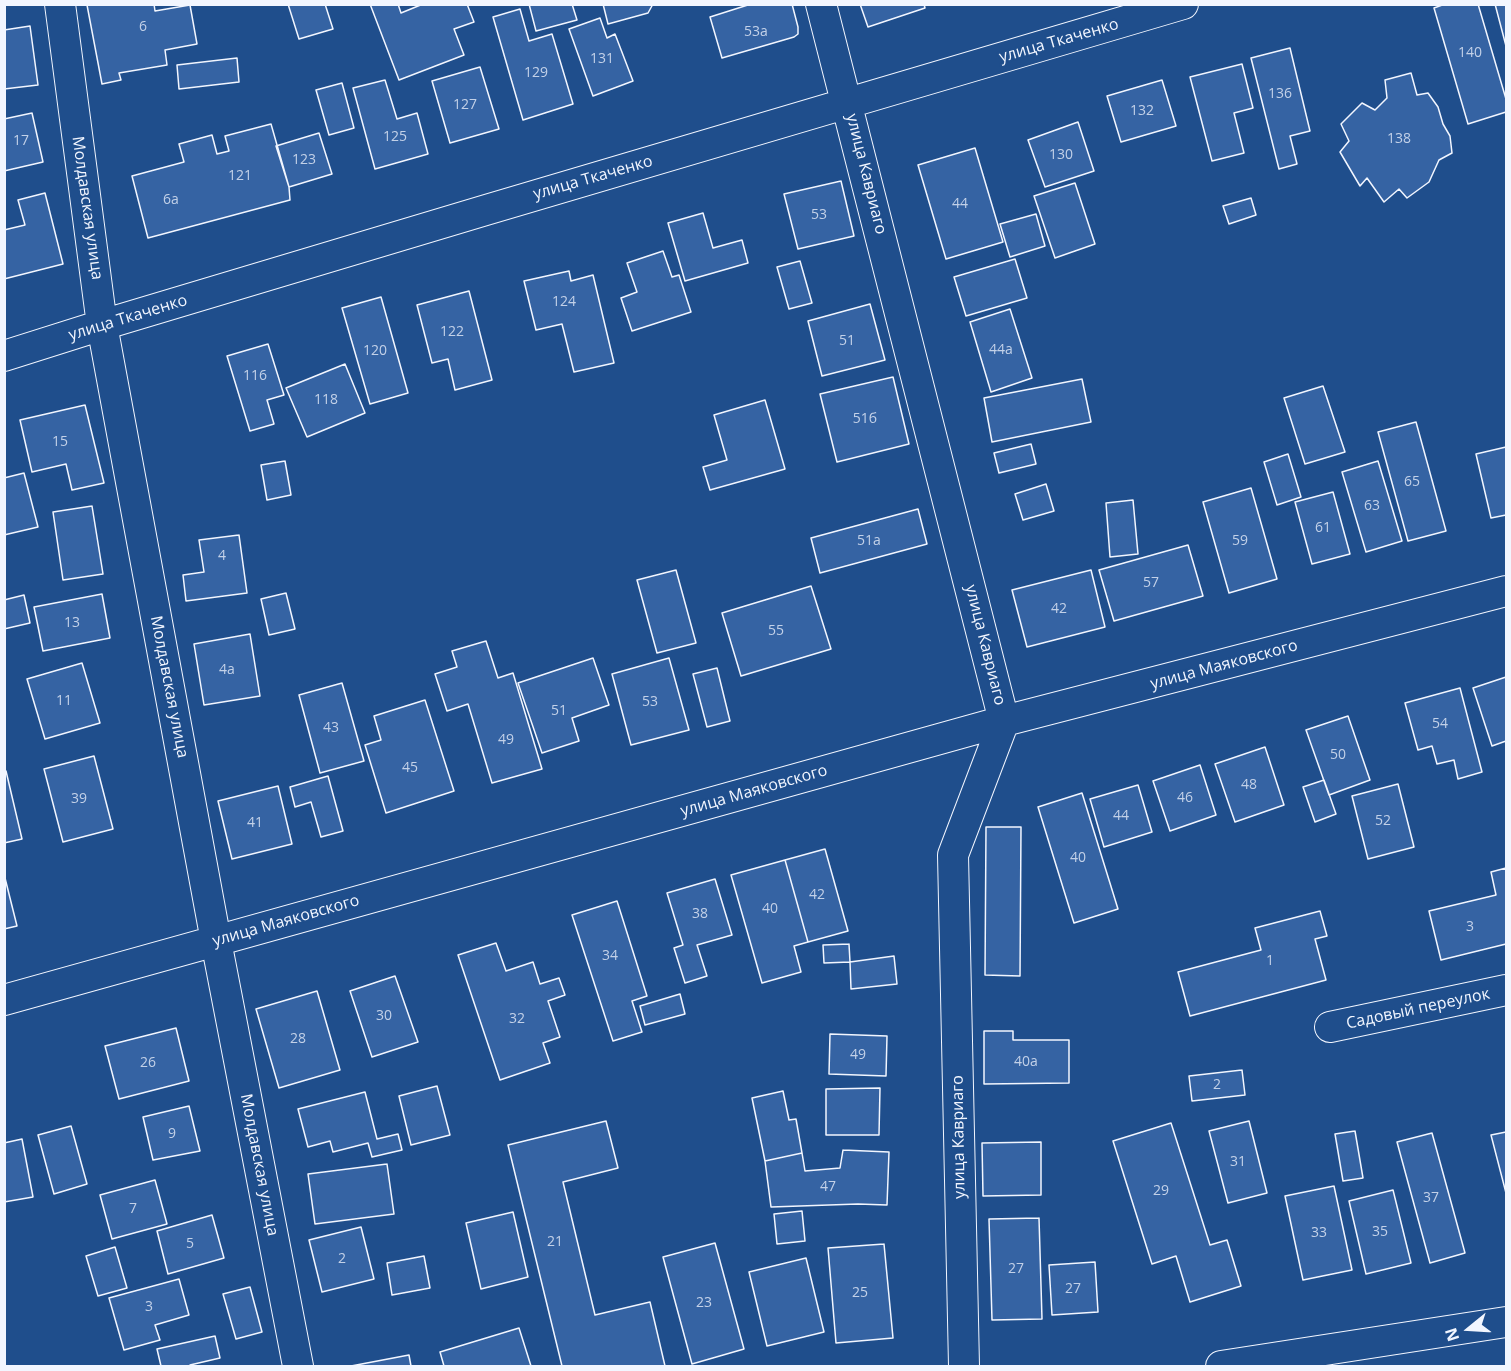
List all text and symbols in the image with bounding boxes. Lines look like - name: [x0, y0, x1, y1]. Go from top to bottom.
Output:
- street label: улица Ткаченко: [997, 15, 1121, 67]
- house number: 6: [139, 19, 147, 35]
- house number: 53а: [744, 24, 768, 40]
- house number: 140: [1458, 45, 1482, 61]
- house number: 131: [590, 51, 614, 67]
- house number: 129: [524, 65, 548, 81]
- house number: 136: [1268, 86, 1292, 102]
- house number: 127: [453, 97, 477, 113]
- house number: 132: [1130, 103, 1154, 119]
- street label: улица Кавриаго: [842, 112, 890, 236]
- house number: 125: [383, 129, 407, 145]
- house number: 138: [1387, 131, 1411, 147]
- house number: 17: [13, 133, 29, 149]
- street label: Молдавская улица: [67, 135, 107, 281]
- house number: 130: [1049, 147, 1073, 163]
- house number: 123: [292, 152, 316, 168]
- street label: улица Ткаченко: [531, 152, 655, 204]
- house number: 121: [228, 168, 252, 184]
- house number: 6а: [163, 192, 179, 208]
- house number: 44: [952, 196, 968, 212]
- house number: 53: [811, 207, 827, 223]
- street label: улица Ткаченко: [66, 291, 190, 345]
- house number: 124: [552, 294, 576, 310]
- house number: 122: [440, 324, 464, 340]
- house number: 51: [839, 333, 855, 349]
- house number: 44а: [989, 342, 1013, 358]
- house number: 120: [363, 343, 387, 359]
- house number: 116: [243, 368, 267, 384]
- house number: 118: [314, 392, 338, 408]
- house number: 51б: [853, 411, 877, 427]
- house number: 15: [52, 434, 68, 450]
- house number: 65: [1404, 474, 1420, 490]
- house number: 63: [1364, 498, 1380, 514]
- house number: 61: [1315, 520, 1331, 536]
- house number: 51а: [857, 533, 881, 549]
- house number: 59: [1232, 533, 1248, 549]
- house number: 4: [218, 548, 226, 564]
- house number: 57: [1143, 575, 1159, 591]
- street label: улица Кавриаго: [961, 583, 1009, 707]
- house number: 42: [1051, 601, 1067, 617]
- street label: Молдавская улица: [146, 614, 192, 760]
- house number: 13: [64, 615, 80, 631]
- house number: 55: [768, 623, 784, 639]
- street label: улица Маяковского: [1148, 636, 1300, 694]
- house number: 4а: [219, 662, 235, 678]
- house number: 11: [56, 693, 72, 709]
- house number: 53: [642, 694, 658, 710]
- house number: 51: [551, 703, 567, 719]
- house number: 54: [1432, 716, 1448, 732]
- house number: 43: [323, 720, 339, 736]
- house number: 49: [498, 732, 514, 748]
- house number: 50: [1330, 747, 1346, 763]
- house number: 45: [402, 760, 418, 776]
- street label: улица Маяковского: [678, 761, 830, 821]
- house number: 48: [1241, 777, 1257, 793]
- house number: 46: [1177, 790, 1193, 806]
- house number: 39: [71, 791, 87, 807]
- house number: 44: [1113, 808, 1129, 824]
- house number: 52: [1375, 813, 1391, 829]
- house number: 41: [247, 815, 263, 831]
- house number: 40: [1070, 850, 1086, 866]
- house number: 42: [809, 887, 825, 903]
- street label: улица Маяковского: [210, 891, 362, 951]
- house number: 40: [762, 901, 778, 917]
- house number: 38: [692, 906, 708, 922]
- house number: 3: [1466, 919, 1474, 935]
- house number: 34: [602, 948, 618, 964]
- house number: 1: [1266, 953, 1274, 969]
- street label: Садовый переулок: [1344, 984, 1492, 1034]
- house number: 30: [376, 1008, 392, 1024]
- house number: 32: [509, 1011, 525, 1027]
- house number: 28: [290, 1031, 306, 1047]
- house number: 49: [850, 1047, 866, 1063]
- house number: 40а: [1014, 1054, 1038, 1070]
- house number: 26: [140, 1055, 156, 1071]
- street label: улица Кавриаго: [948, 1075, 970, 1199]
- house number: 2: [1213, 1077, 1221, 1093]
- street label: Молдавская улица: [236, 1092, 282, 1238]
- house number: 9: [168, 1126, 176, 1142]
- house number: 31: [1230, 1154, 1246, 1170]
- house number: 47: [820, 1179, 836, 1195]
- house number: 29: [1153, 1183, 1169, 1199]
- house number: 37: [1423, 1190, 1439, 1206]
- house number: 7: [129, 1201, 137, 1217]
- house number: 35: [1372, 1224, 1388, 1240]
- house number: 33: [1311, 1225, 1327, 1241]
- house number: 21: [547, 1234, 563, 1250]
- house number: 5: [186, 1236, 194, 1252]
- house number: 2: [338, 1251, 346, 1267]
- house number: 27: [1008, 1261, 1024, 1277]
- house number: 27: [1065, 1281, 1081, 1297]
- house number: 25: [852, 1285, 868, 1301]
- house number: 23: [696, 1295, 712, 1311]
- house number: 3: [145, 1299, 153, 1315]
- north arrow: [1439, 1299, 1499, 1359]
- text: N: [1439, 1325, 1464, 1344]

